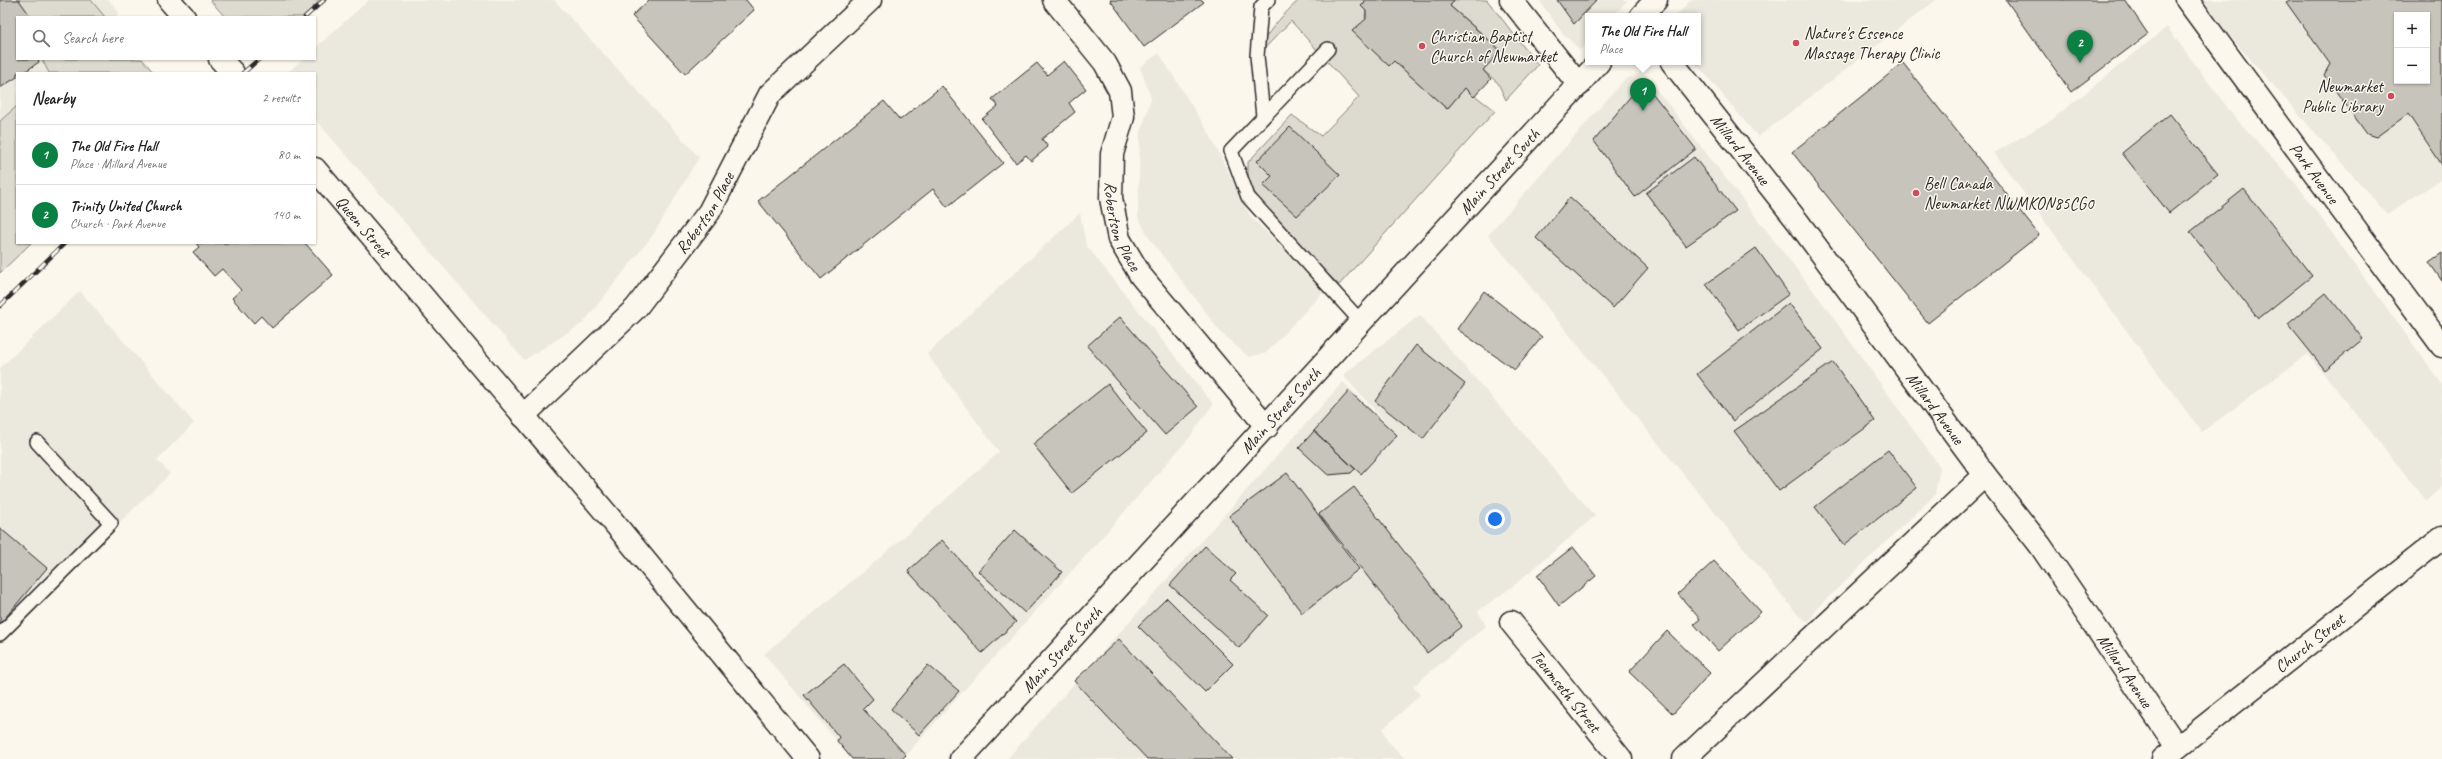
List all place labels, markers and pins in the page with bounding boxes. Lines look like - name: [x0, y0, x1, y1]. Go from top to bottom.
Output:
- place label: Nature's Essence Massage Therapy Clinic: [1804, 23, 1940, 64]
- place label: Christian Baptist Church of Newmarket: [1430, 26, 1559, 67]
- pin: 2: [2067, 30, 2093, 63]
- marker: Nature's Essence Massage Therapy Clinic: [1791, 38, 1801, 48]
- marker: Christian Baptist Church of Newmarket: [1417, 41, 1427, 51]
- place label: Newmarket Public Library: [2302, 76, 2385, 117]
- pin: 1: [1630, 78, 1656, 111]
- marker: Newmarket Public Library: [2386, 91, 2396, 101]
- place label: Bell Canada Newmarket NWMKON85CG0: [1924, 173, 2095, 214]
- marker: Bell Canada Newmarket NWMKON85CG0: [1911, 188, 1921, 198]

